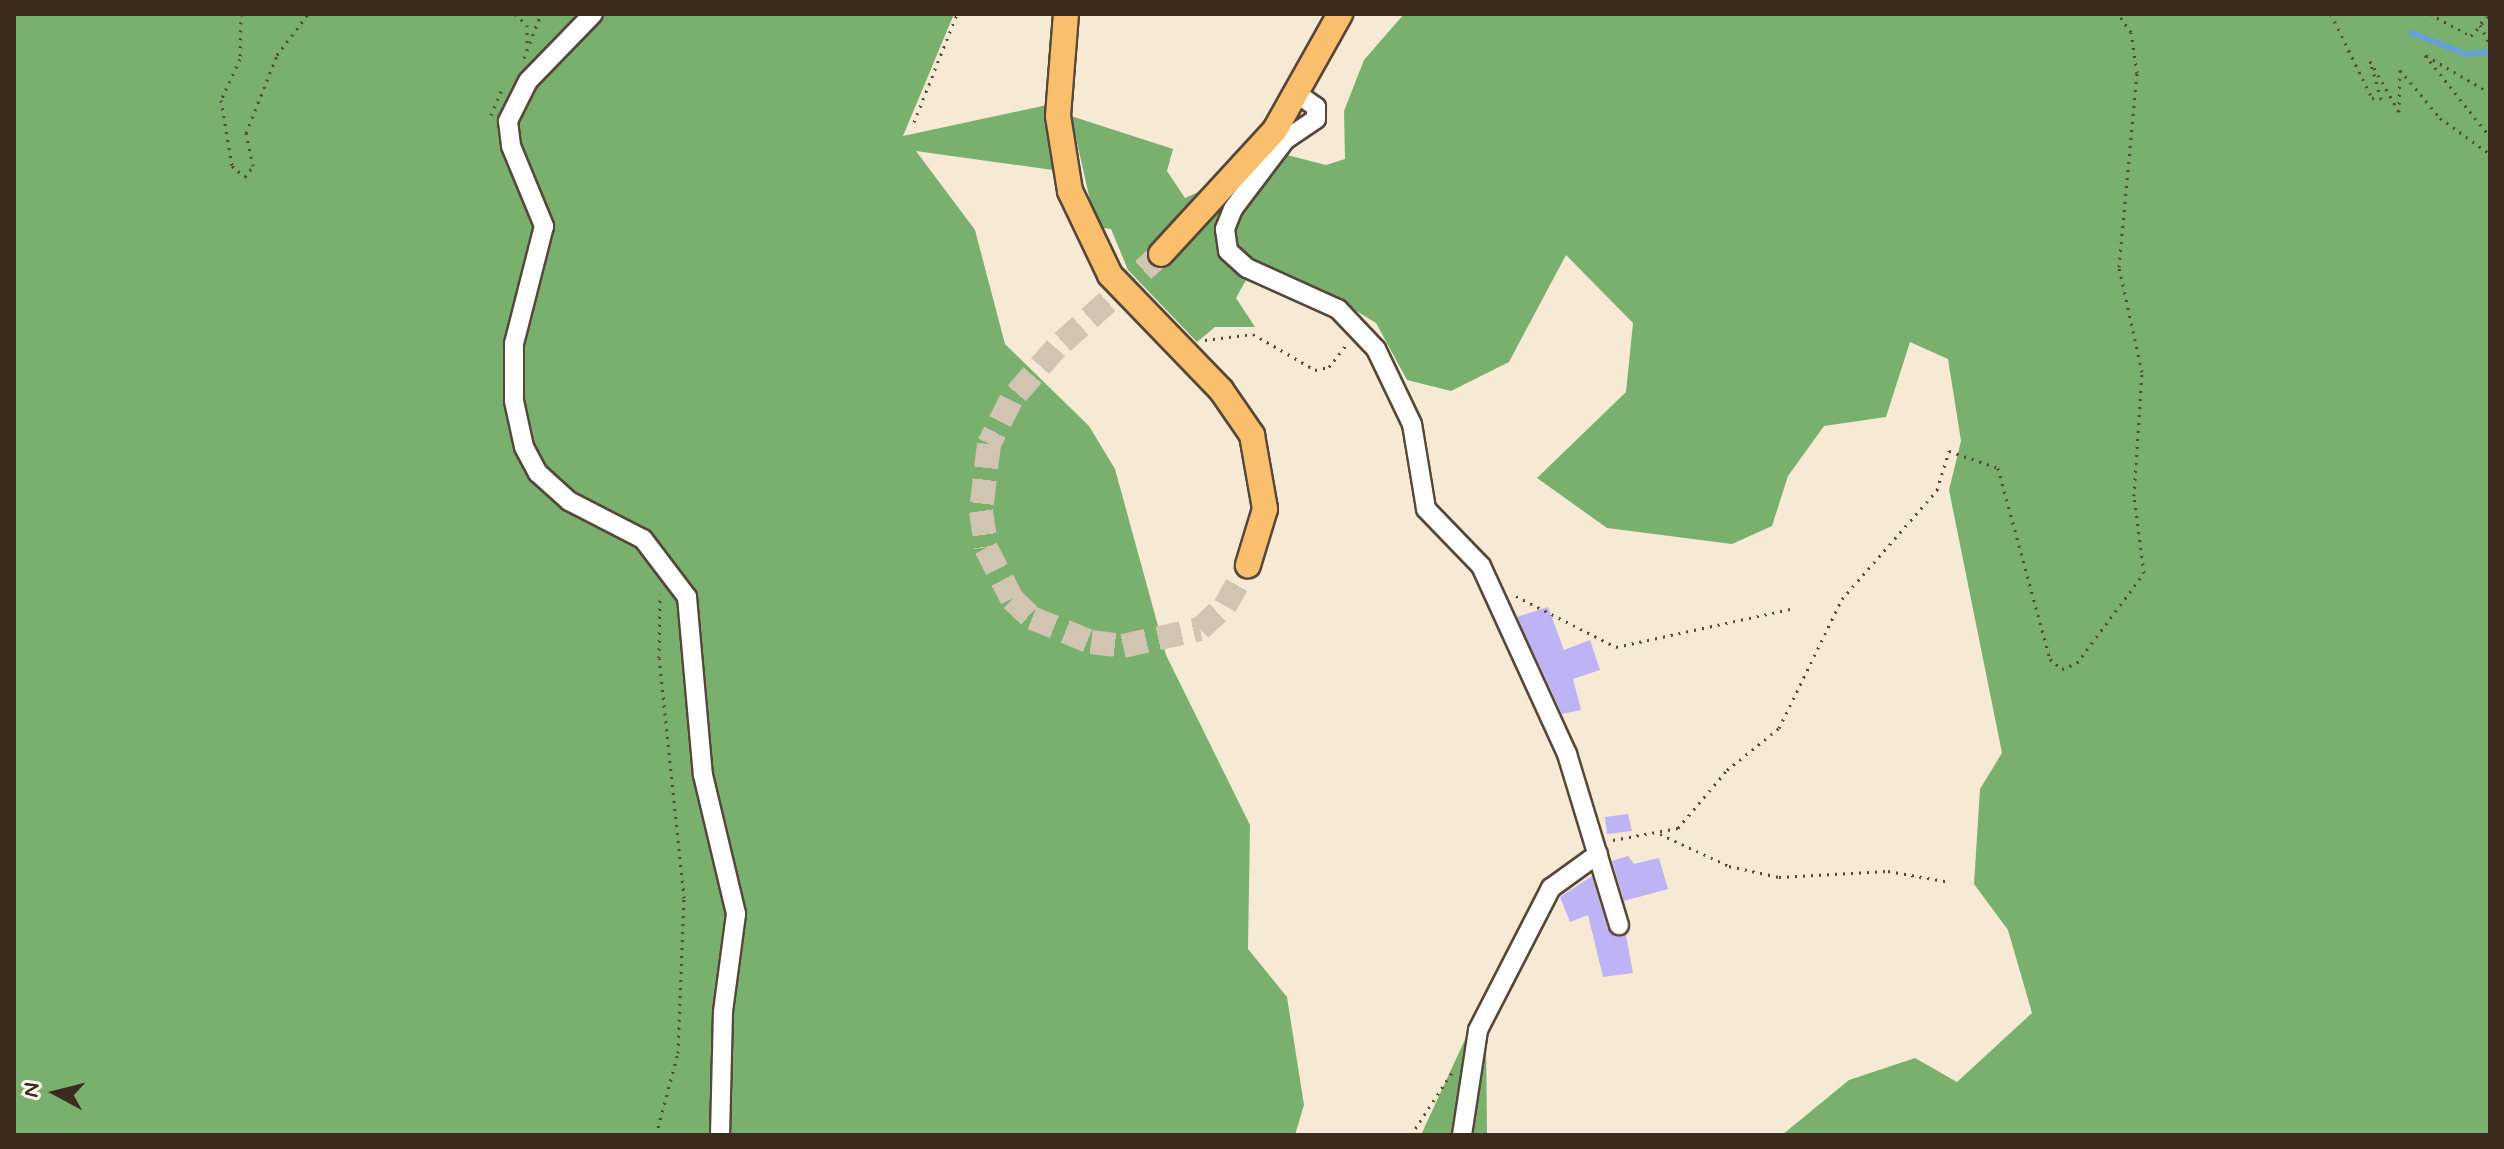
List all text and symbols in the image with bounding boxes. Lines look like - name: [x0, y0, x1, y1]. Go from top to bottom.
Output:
- north arrow: [16, 1053, 96, 1133]
- text: N: [17, 1081, 47, 1099]

